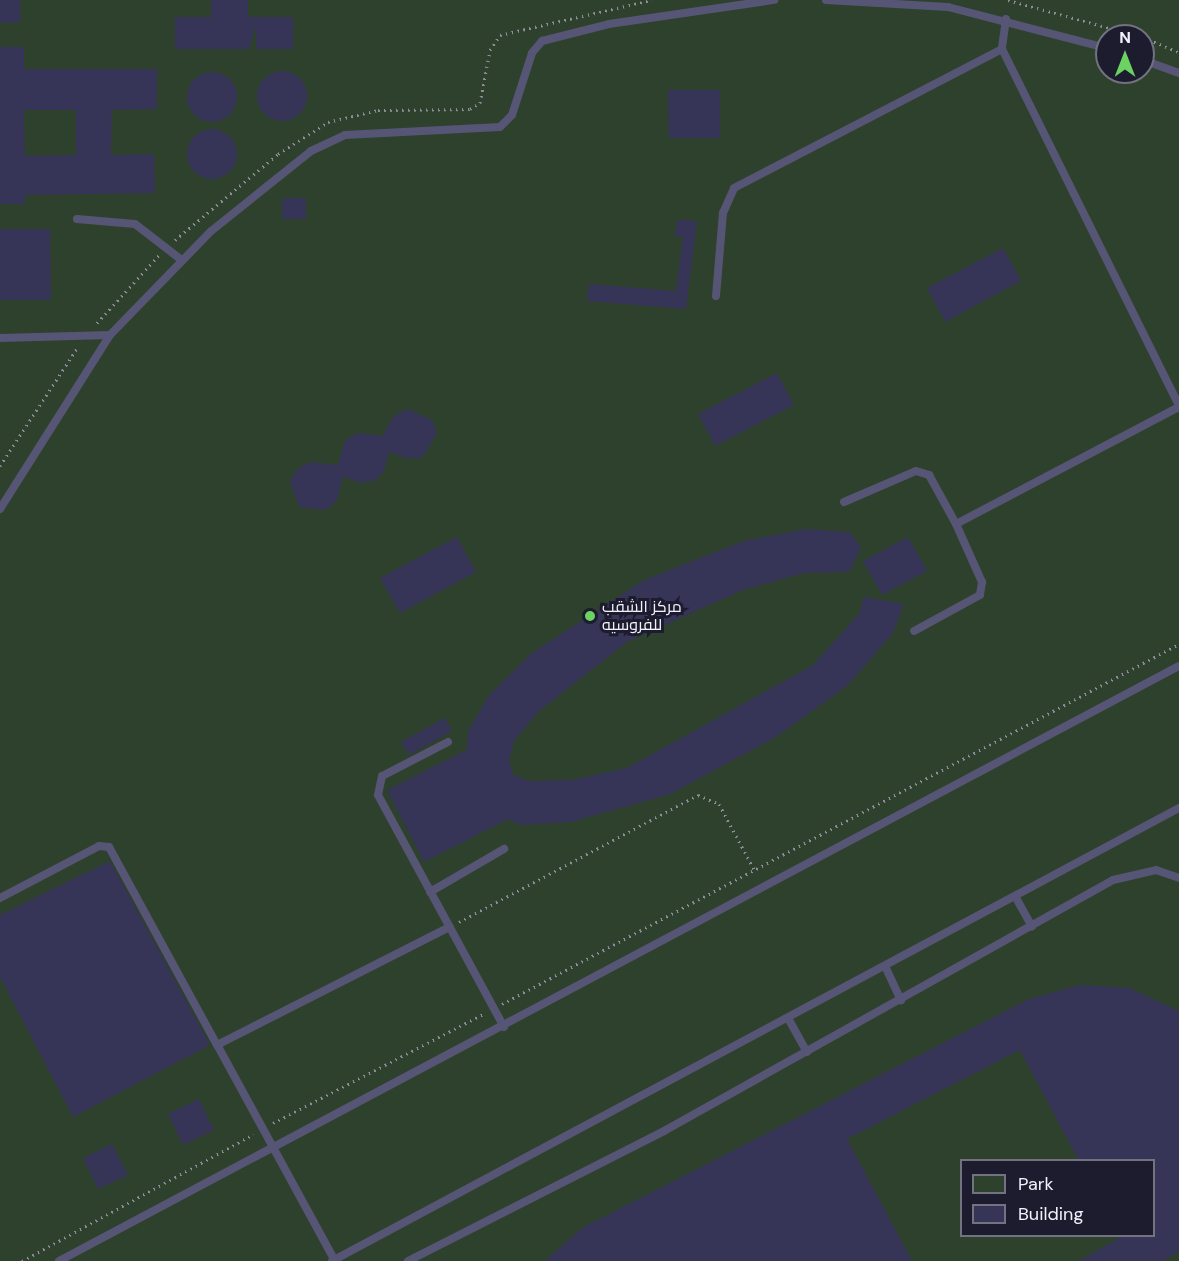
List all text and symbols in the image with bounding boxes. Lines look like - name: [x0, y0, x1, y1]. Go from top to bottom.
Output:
- north arrow: [1095, 24, 1155, 84]
- text: N: [1119, 27, 1131, 48]
- place label: مركز الشقب للفروسيه: [602, 597, 682, 635]
- marker: مركز الشقب للفروسيه: [583, 609, 597, 623]
- legend: [960, 1159, 1155, 1237]
- text: Park: [1018, 1172, 1054, 1196]
- text: Building: [1018, 1202, 1083, 1226]

